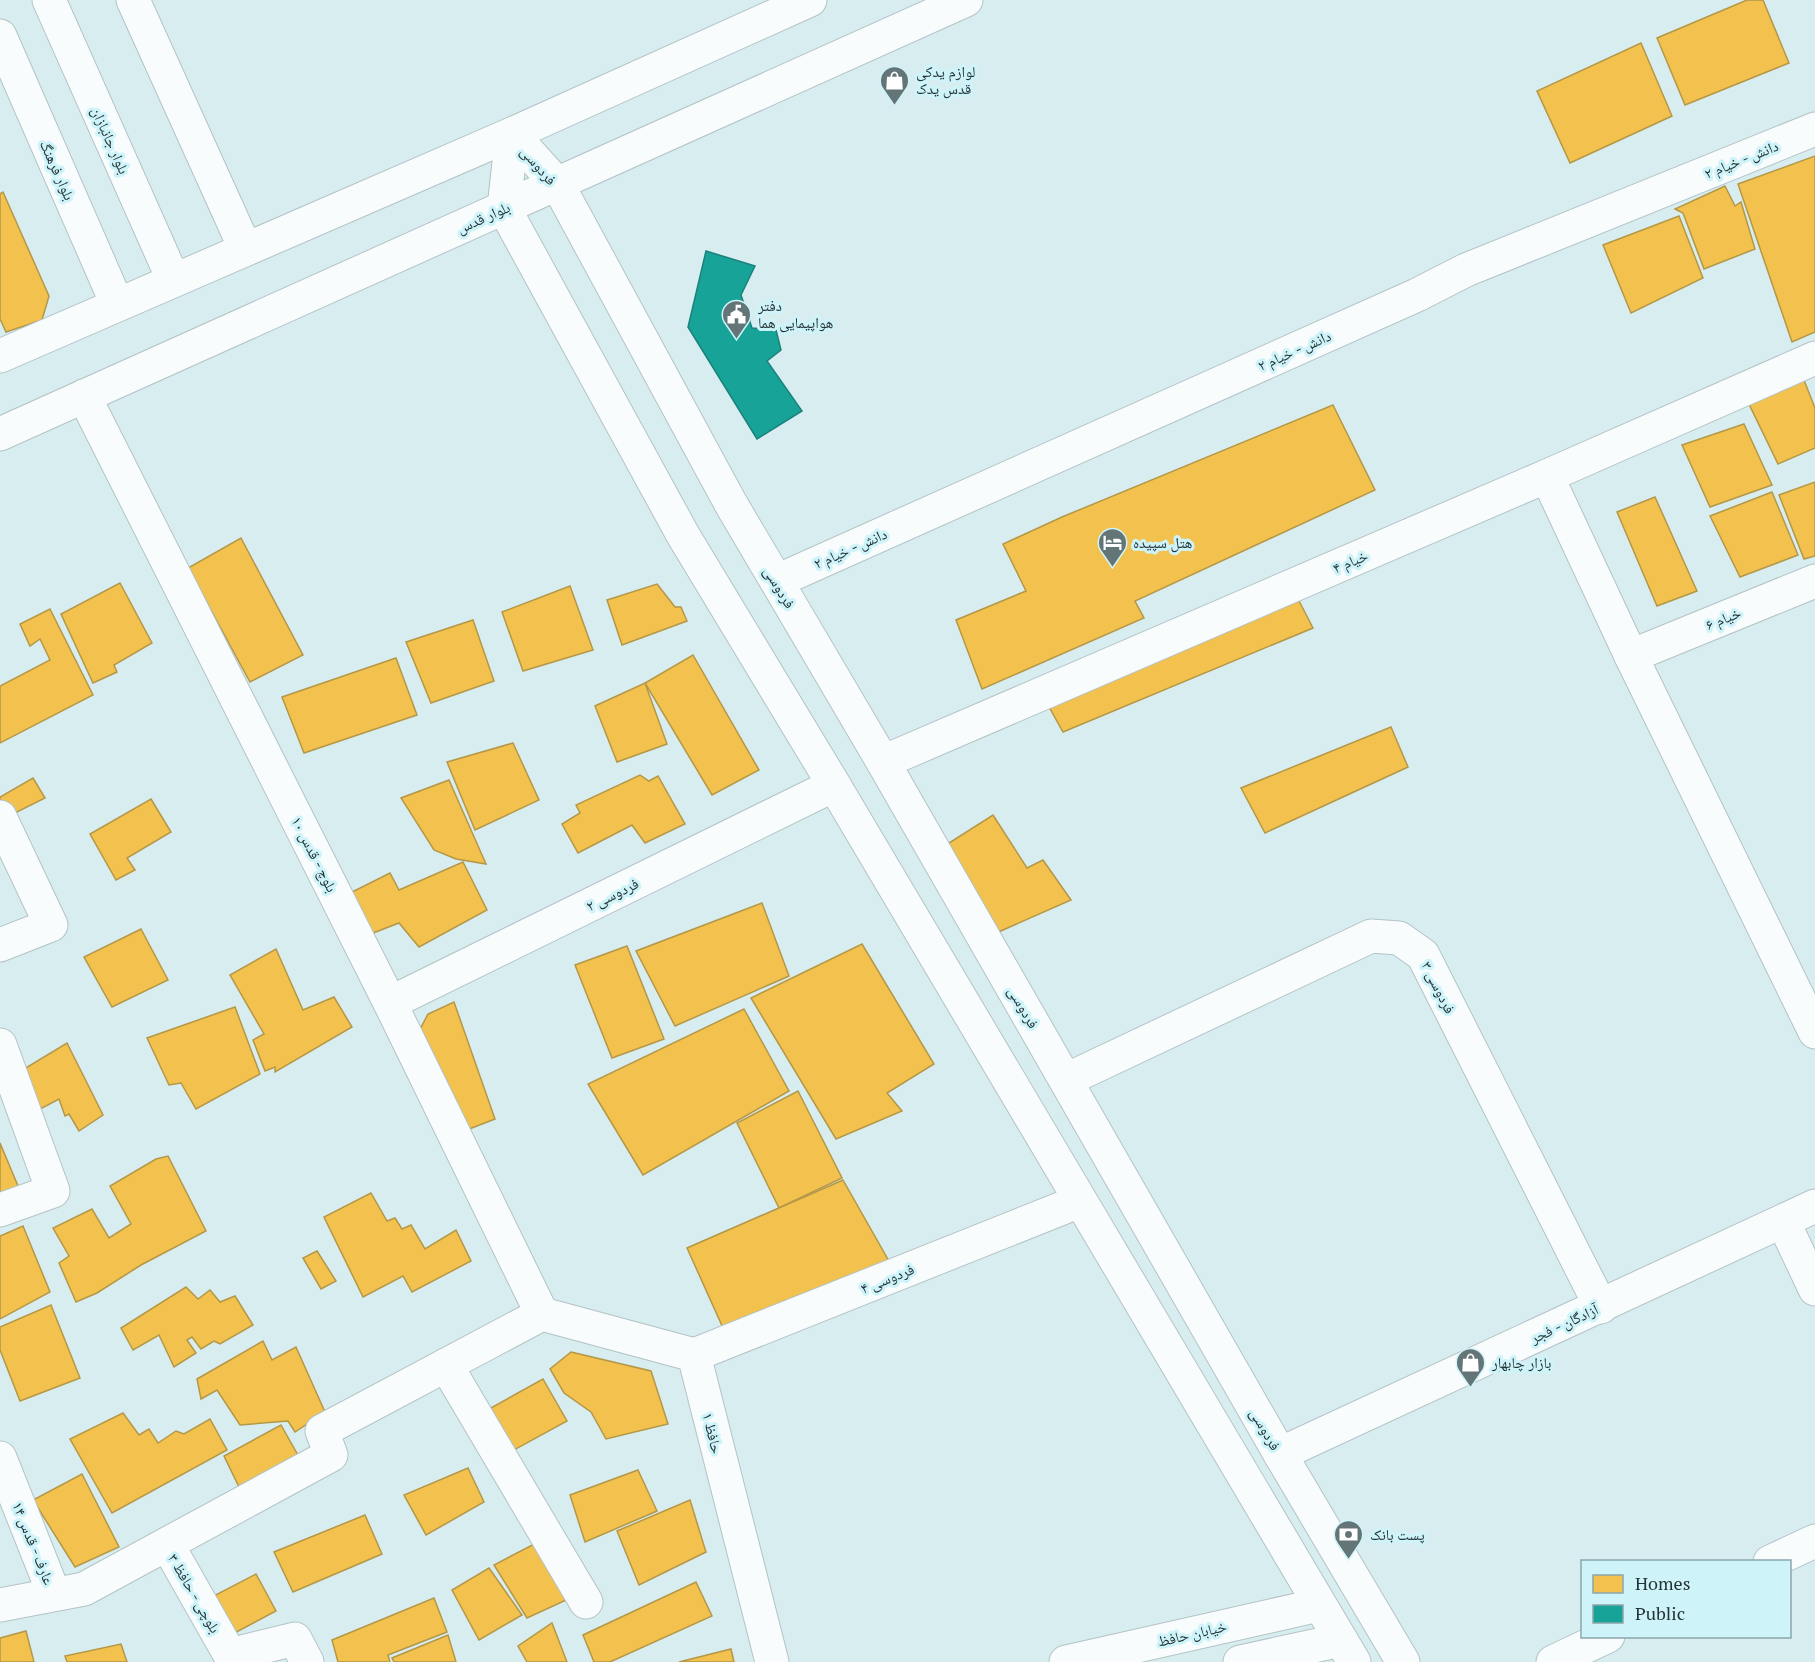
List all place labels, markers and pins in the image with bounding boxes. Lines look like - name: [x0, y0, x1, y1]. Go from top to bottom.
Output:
- place label: لوازم یدکی قدس یدک: [916, 61, 975, 99]
- shop icon: لوازم یدکی قدس یدک: [879, 64, 911, 106]
- place label: دفتر هواپیمایی هما: [757, 295, 833, 333]
- public building icon: دفتر هواپیمایی هما: [721, 298, 753, 340]
- hotel icon: هتل سپیده: [1096, 526, 1128, 568]
- place label: هتل سپیده: [1133, 532, 1192, 553]
- shop icon: بازار چابهار: [1455, 1346, 1487, 1388]
- place label: بازار چابهار: [1491, 1352, 1551, 1372]
- bank icon: پست بانک: [1333, 1518, 1365, 1560]
- place label: پست بانک: [1370, 1524, 1425, 1544]

